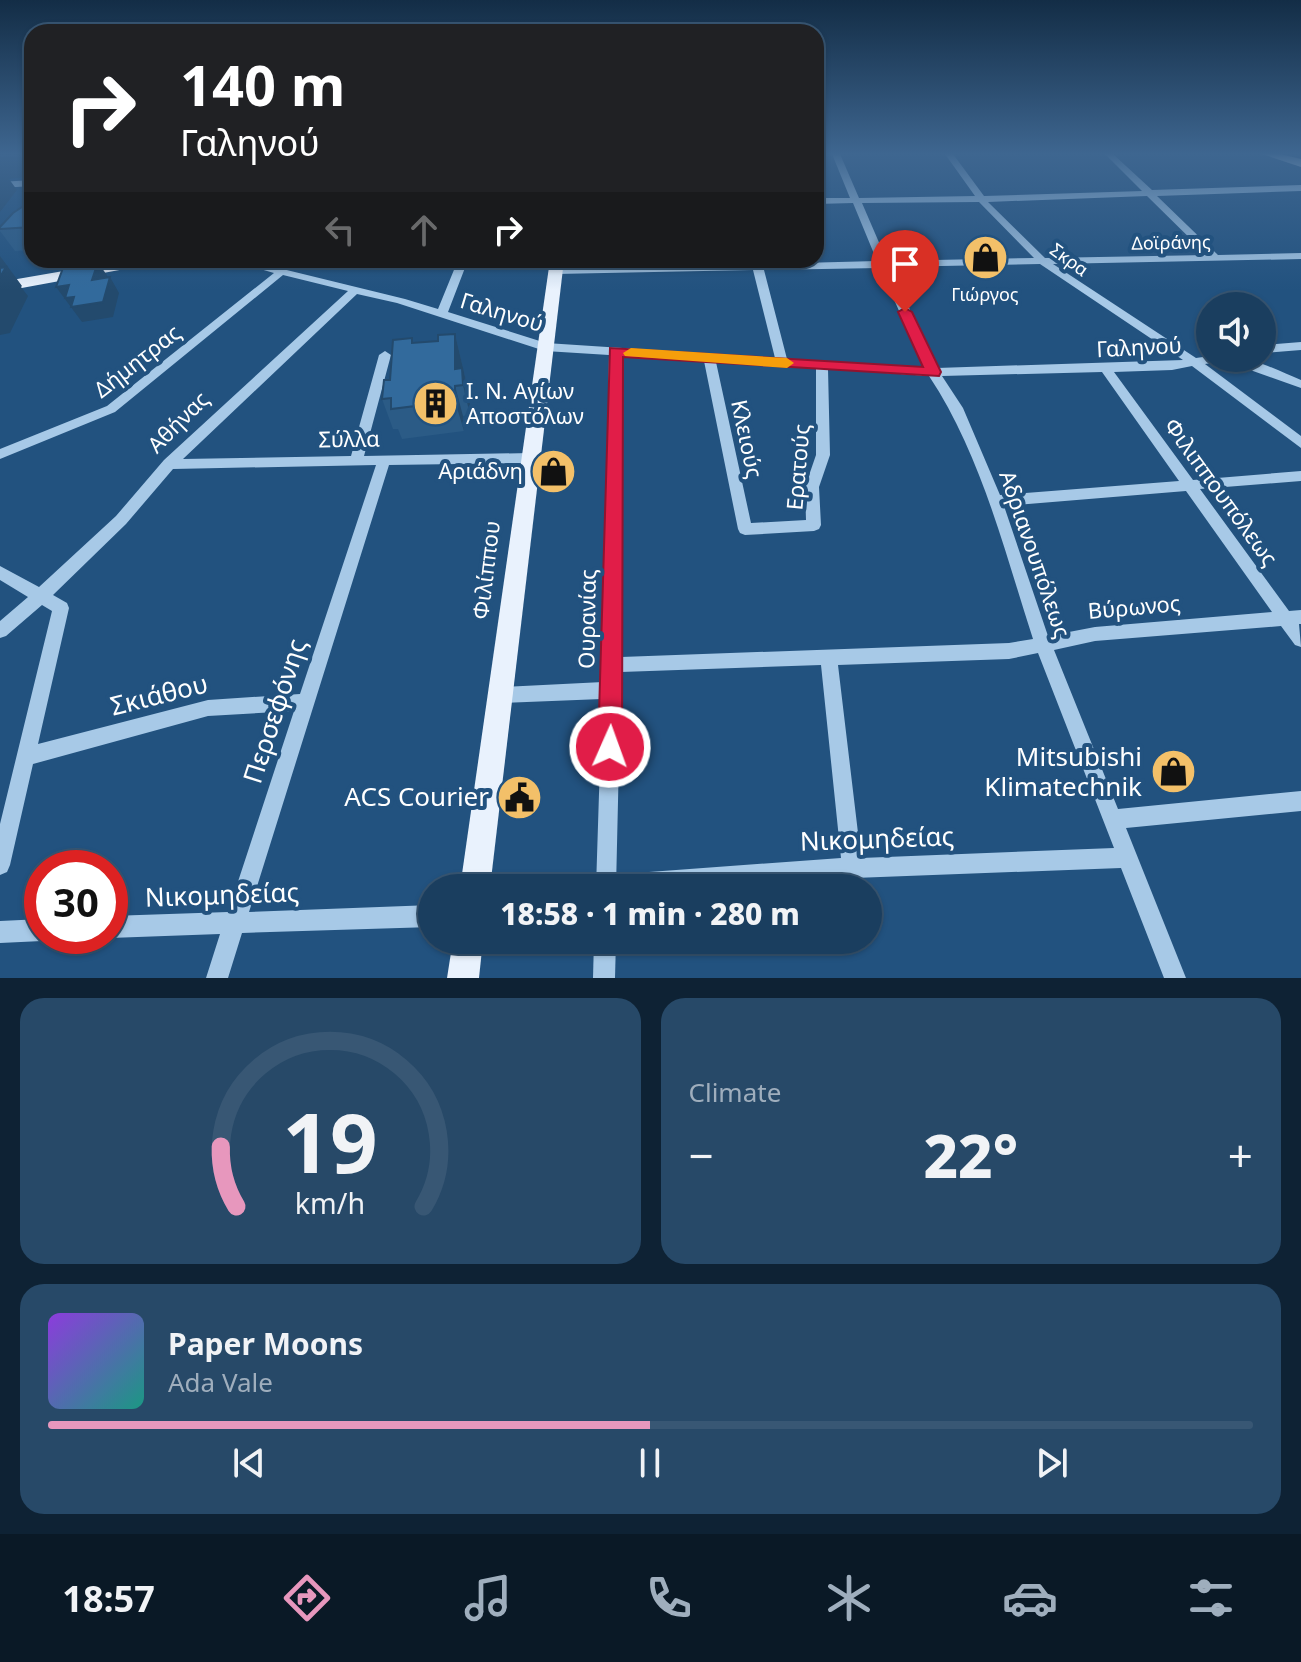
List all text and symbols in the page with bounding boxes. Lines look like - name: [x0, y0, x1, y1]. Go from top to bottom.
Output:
- text: 140 m: [180, 46, 345, 122]
- icon: right: [48, 56, 152, 160]
- text: Γαληνού: [180, 118, 320, 167]
- icon: left: [318, 208, 362, 252]
- icon: ahead: [402, 208, 446, 252]
- icon: right: [486, 208, 530, 252]
- street label: Δοϊράνης: [1131, 229, 1211, 255]
- pin: [871, 230, 939, 312]
- shop icon: Γιώργος: [961, 233, 1009, 281]
- street label: Σκρα: [1046, 237, 1094, 281]
- icon: arrive: [883, 242, 927, 286]
- place label: Γιώργος: [951, 282, 1019, 306]
- street label: Γαληνού: [457, 284, 548, 338]
- map controls: [1196, 292, 1276, 372]
- button: sound: [1196, 292, 1276, 372]
- street label: Δήμητρας: [87, 317, 186, 404]
- street label: Γαληνού: [1096, 329, 1182, 363]
- place label: Ι. Ν. Αγίων Αποστόλων: [466, 375, 584, 430]
- building icon: Ι. Ν. Αγίων Αποστόλων: [411, 380, 459, 428]
- street label: Αθήνας: [140, 384, 215, 459]
- street label: Κλειούς: [725, 397, 771, 481]
- street label: Φιλιππουπόλεως: [1158, 412, 1286, 571]
- street label: Σύλλα: [318, 422, 380, 454]
- street label: Ερατούς: [778, 423, 816, 511]
- shop icon: Αριάδνη: [530, 447, 578, 495]
- place label: Αριάδνη: [438, 455, 523, 485]
- street label: Αδριανουπόλεως: [993, 466, 1079, 641]
- street label: Φιλίππου: [464, 519, 506, 621]
- street label: Ουρανίας: [570, 569, 602, 669]
- street label: Βύρωνος: [1086, 587, 1182, 625]
- street label: Περσεφόνης: [234, 634, 314, 788]
- street label: Σκιάθου: [106, 665, 211, 724]
- position arrow: [568, 705, 652, 789]
- place label: Mitsubishi Klimatechnik: [984, 738, 1142, 804]
- shop icon: Mitsubishi Klimatechnik: [1149, 748, 1197, 796]
- public building icon: ACS Courier: [496, 773, 544, 821]
- place label: ACS Courier: [344, 778, 489, 814]
- street label: Νικομηδείας: [799, 817, 955, 859]
- speed limit sign: 30: [24, 850, 128, 954]
- street label: Νικομηδείας: [144, 873, 300, 915]
- text: 18:58 · 1 min · 280 m: [500, 893, 800, 934]
- text: Climate: [689, 1074, 781, 1110]
- text: 19: [283, 1084, 378, 1197]
- text: 22°: [923, 1114, 1018, 1196]
- text: −: [689, 1125, 714, 1185]
- text: +: [1228, 1125, 1253, 1185]
- text: km/h: [295, 1183, 365, 1222]
- text: Paper Moons: [168, 1323, 363, 1364]
- text: Ada Vale: [168, 1364, 273, 1400]
- icon: previous: [227, 1441, 271, 1485]
- icon: pause: [628, 1441, 672, 1485]
- icon: next: [1030, 1441, 1074, 1485]
- icon: directions: [279, 1570, 335, 1626]
- icon: music: [460, 1570, 516, 1626]
- icon: phone: [641, 1570, 697, 1626]
- icon: climate: [821, 1570, 877, 1626]
- icon: car: [1002, 1570, 1058, 1626]
- icon: filters: [1183, 1570, 1239, 1626]
- text: 18:57: [62, 1574, 155, 1623]

